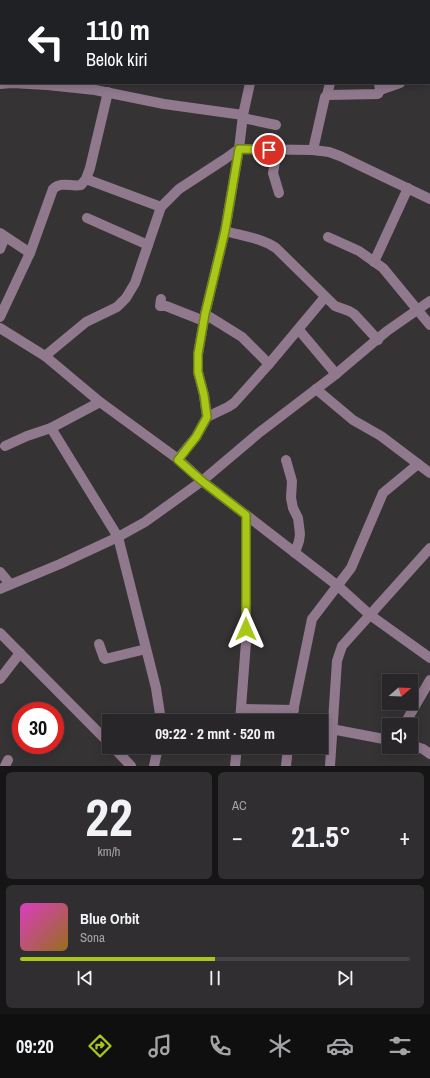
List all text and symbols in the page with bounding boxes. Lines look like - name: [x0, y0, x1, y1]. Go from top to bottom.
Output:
- text: 110 m: [86, 11, 150, 49]
- icon: left: [20, 16, 72, 68]
- text: Belok kiri: [86, 47, 148, 72]
- pin: [252, 133, 286, 167]
- icon: arrive: [258, 139, 280, 161]
- position arrow: [225, 608, 267, 650]
- north arrow: [382, 674, 418, 710]
- map controls: [382, 674, 418, 754]
- speed limit sign: 30: [12, 702, 64, 754]
- button: sound: [382, 718, 418, 754]
- text: 09:22 · 2 mnt · 520 m: [155, 723, 275, 744]
- text: 22: [85, 782, 133, 852]
- text: AC: [232, 797, 247, 814]
- text: 21.5°: [291, 816, 351, 856]
- text: −: [232, 822, 243, 852]
- text: +: [399, 822, 410, 852]
- text: km/h: [97, 843, 121, 860]
- text: Blue Orbit: [80, 908, 139, 929]
- text: Sona: [80, 929, 105, 946]
- icon: previous: [74, 967, 96, 989]
- icon: pause: [204, 967, 226, 989]
- icon: next: [334, 967, 356, 989]
- icon: directions: [86, 1032, 114, 1060]
- icon: music: [146, 1032, 174, 1060]
- icon: phone: [206, 1032, 234, 1060]
- icon: climate: [266, 1032, 294, 1060]
- icon: car: [326, 1032, 354, 1060]
- icon: filters: [386, 1032, 414, 1060]
- text: 09:20: [16, 1034, 54, 1059]

